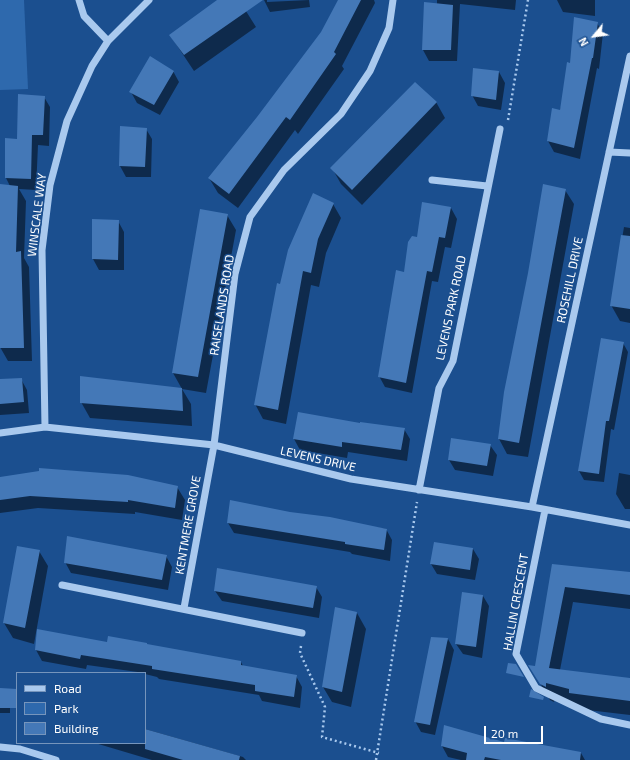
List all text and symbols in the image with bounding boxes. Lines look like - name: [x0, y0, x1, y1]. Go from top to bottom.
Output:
- north arrow: [574, 16, 614, 56]
- text: N: [575, 35, 591, 49]
- street label: WINSCALE WAY: [25, 172, 49, 258]
- street label: ROSEHILL DRIVE: [554, 236, 586, 324]
- street label: RAISELANDS ROAD: [207, 254, 237, 356]
- street label: LEVENS PARK ROAD: [433, 254, 469, 362]
- street label: LEVENS DRIVE: [279, 443, 357, 475]
- street label: KENTMERE GROVE: [172, 474, 204, 576]
- street label: HALLIN CRESCENT: [500, 552, 532, 652]
- legend: [16, 672, 146, 744]
- text: Road: [54, 681, 82, 695]
- text: Park: [54, 701, 79, 715]
- scale bar: [486, 718, 545, 744]
- text: Building: [54, 721, 98, 735]
- text: 20 m: [491, 726, 518, 740]

